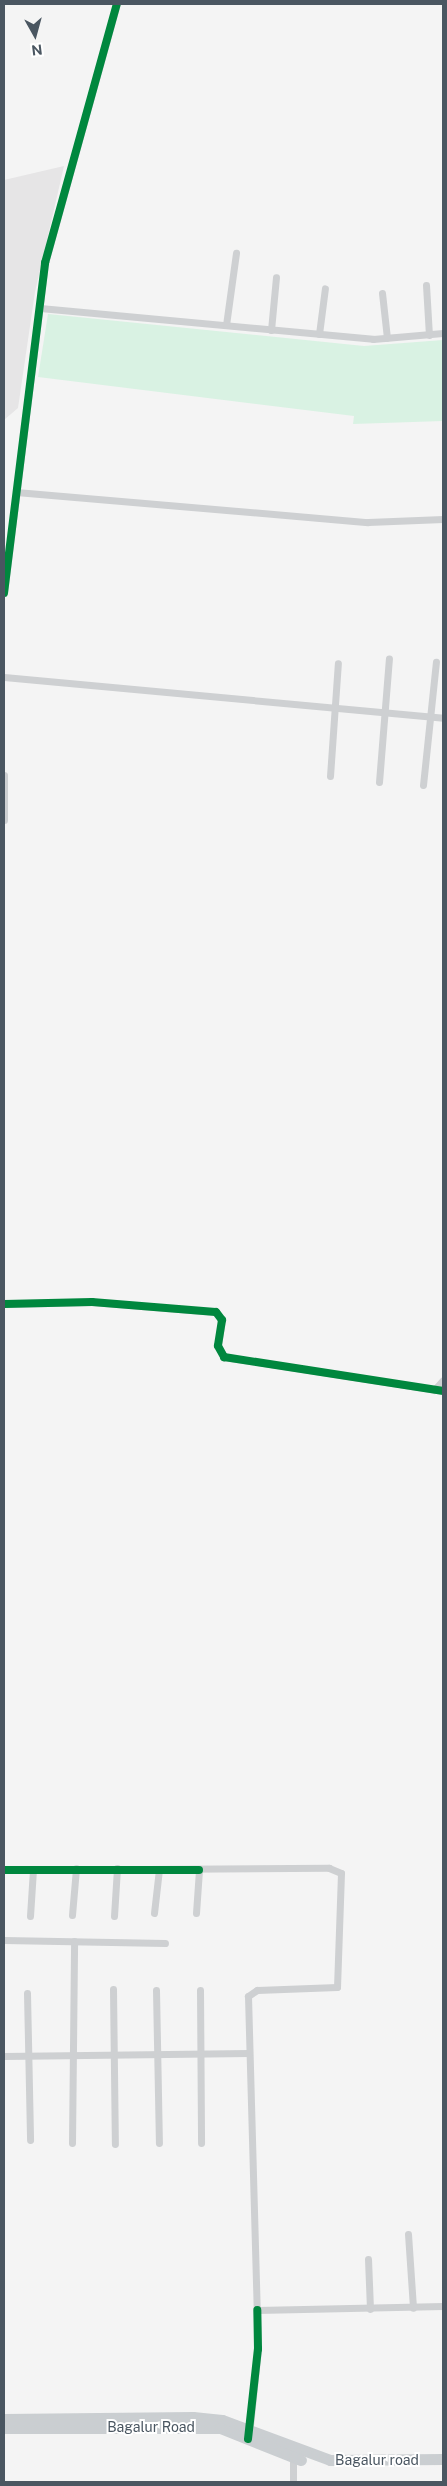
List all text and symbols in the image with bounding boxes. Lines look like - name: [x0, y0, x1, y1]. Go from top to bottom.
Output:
- north arrow: [10, 10, 60, 60]
- text: N: [30, 41, 43, 58]
- street label: Bagalur Road: [107, 2419, 195, 2435]
- street label: Bagalur road: [335, 2452, 419, 2468]

